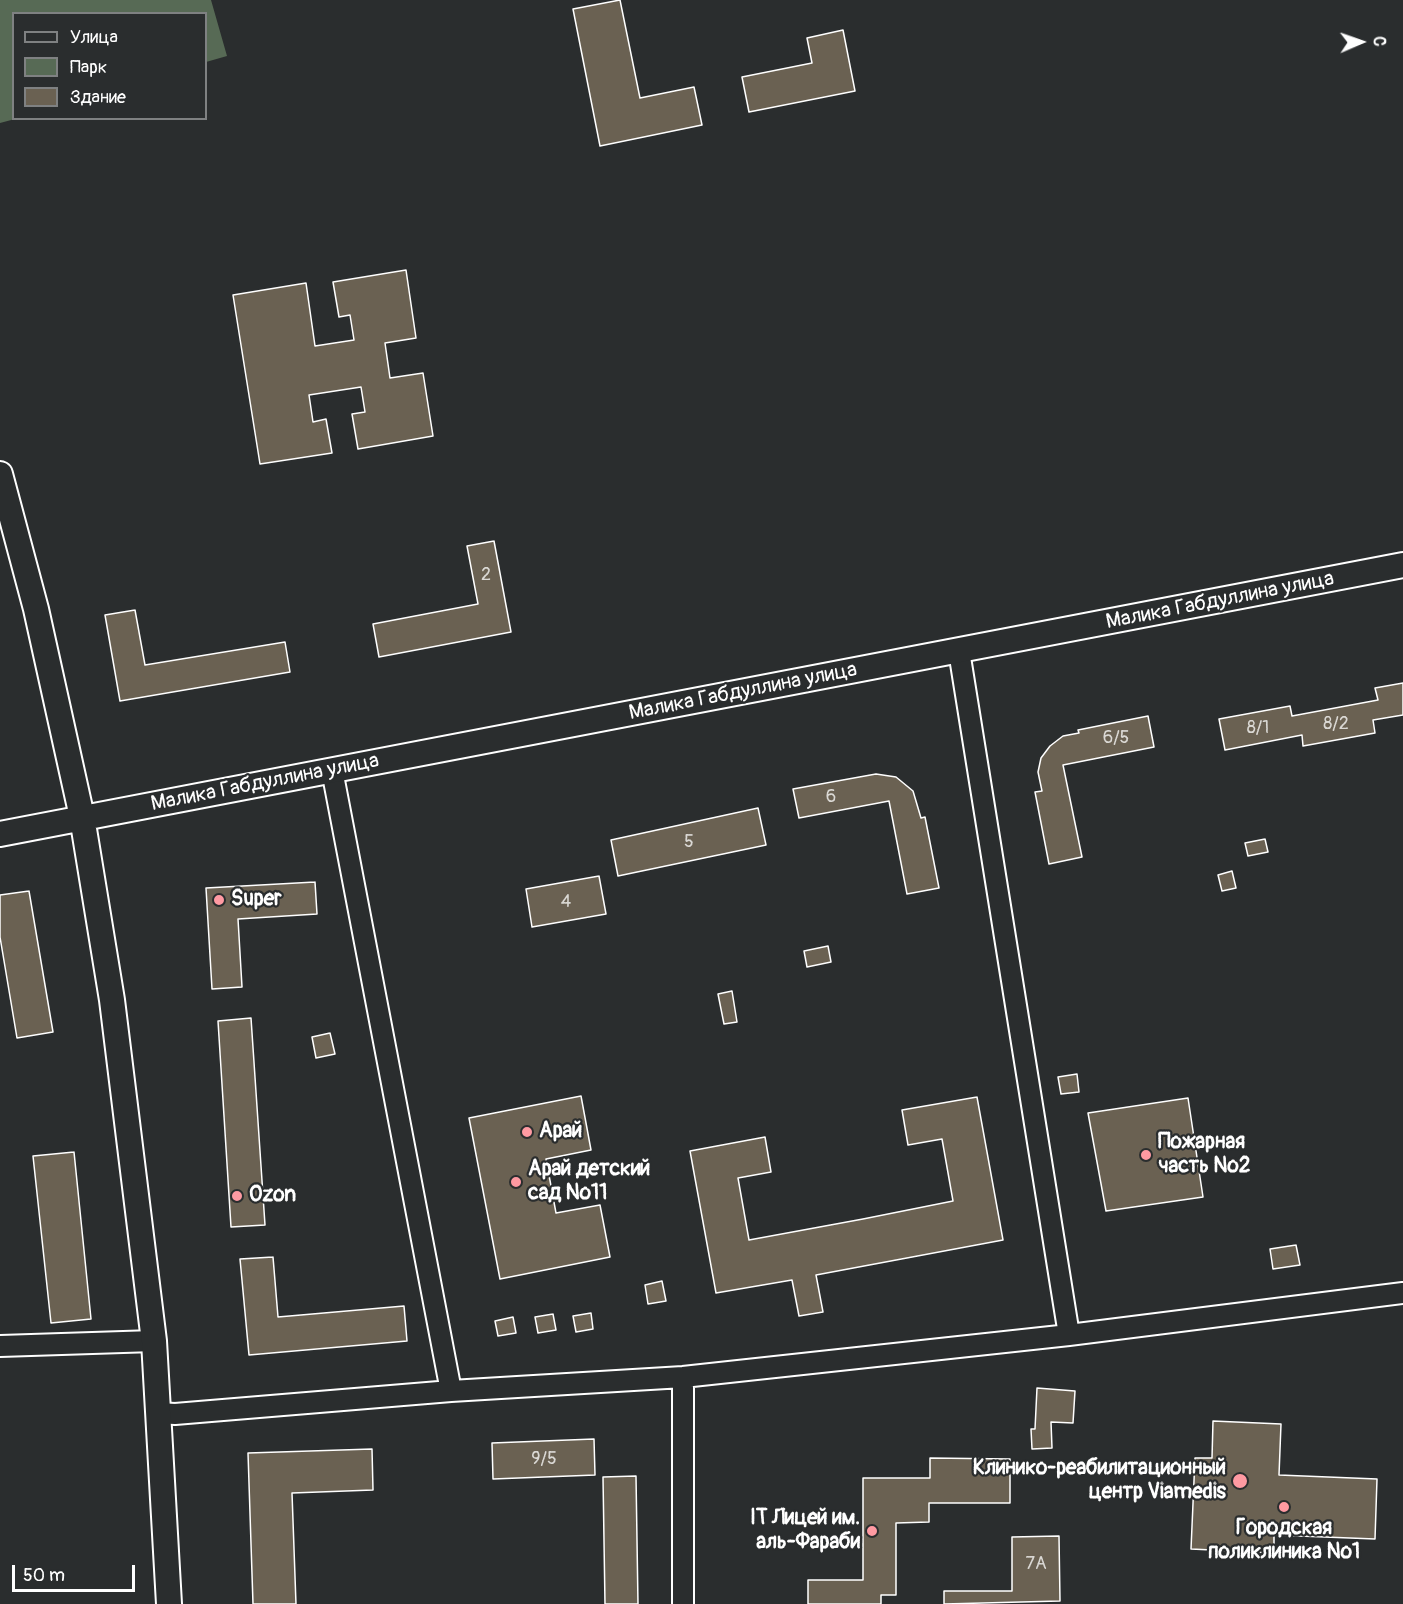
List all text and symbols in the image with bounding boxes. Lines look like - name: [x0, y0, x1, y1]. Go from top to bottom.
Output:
- legend: [12, 12, 207, 120]
- north arrow: [1331, 12, 1391, 72]
- text: Улица: [70, 26, 118, 49]
- text: С: [1369, 36, 1389, 47]
- text: Парк: [70, 56, 107, 79]
- text: Здание: [70, 86, 126, 109]
- house number: 2: [481, 564, 491, 586]
- street label: Малика Габдуллина улица: [1104, 567, 1336, 635]
- street label: Малика Габдуллина улица: [627, 658, 859, 726]
- house number: 8/2: [1323, 713, 1349, 735]
- house number: 8/1: [1247, 717, 1269, 739]
- house number: 6/5: [1103, 727, 1129, 749]
- street label: Малика Габдуллина улица: [149, 749, 381, 817]
- house number: 6: [826, 786, 836, 808]
- house number: 5: [684, 831, 694, 853]
- place label: Super: [231, 887, 282, 913]
- house number: 4: [561, 891, 571, 913]
- marker: Super: [212, 893, 226, 907]
- place label: Арай: [539, 1119, 582, 1145]
- marker: Арай: [520, 1125, 534, 1139]
- place label: Пожарная часть №2: [1158, 1130, 1251, 1180]
- marker: Пожарная часть №2: [1139, 1148, 1153, 1162]
- place label: Арай детский сад №11: [528, 1157, 650, 1207]
- marker: Арай детский сад №11: [509, 1175, 523, 1189]
- place label: Ozon: [249, 1183, 296, 1209]
- marker: Ozon: [230, 1189, 244, 1203]
- house number: 9/5: [531, 1448, 557, 1470]
- place label: Клинико-реабилитационный центр Viamedis: [973, 1456, 1226, 1506]
- marker: Клинико-реабилитационный центр Viamedis: [1231, 1472, 1249, 1490]
- marker: Городская поликлиника №1: [1277, 1500, 1291, 1514]
- place label: IT Лицей им. аль-Фараби: [750, 1506, 860, 1556]
- place label: Городская поликлиника №1: [1208, 1516, 1360, 1566]
- marker: IT Лицей им. аль-Фараби: [865, 1524, 879, 1538]
- scale bar: [15, 1553, 138, 1591]
- house number: 7А: [1025, 1553, 1047, 1575]
- text: 50 m: [23, 1564, 65, 1587]

